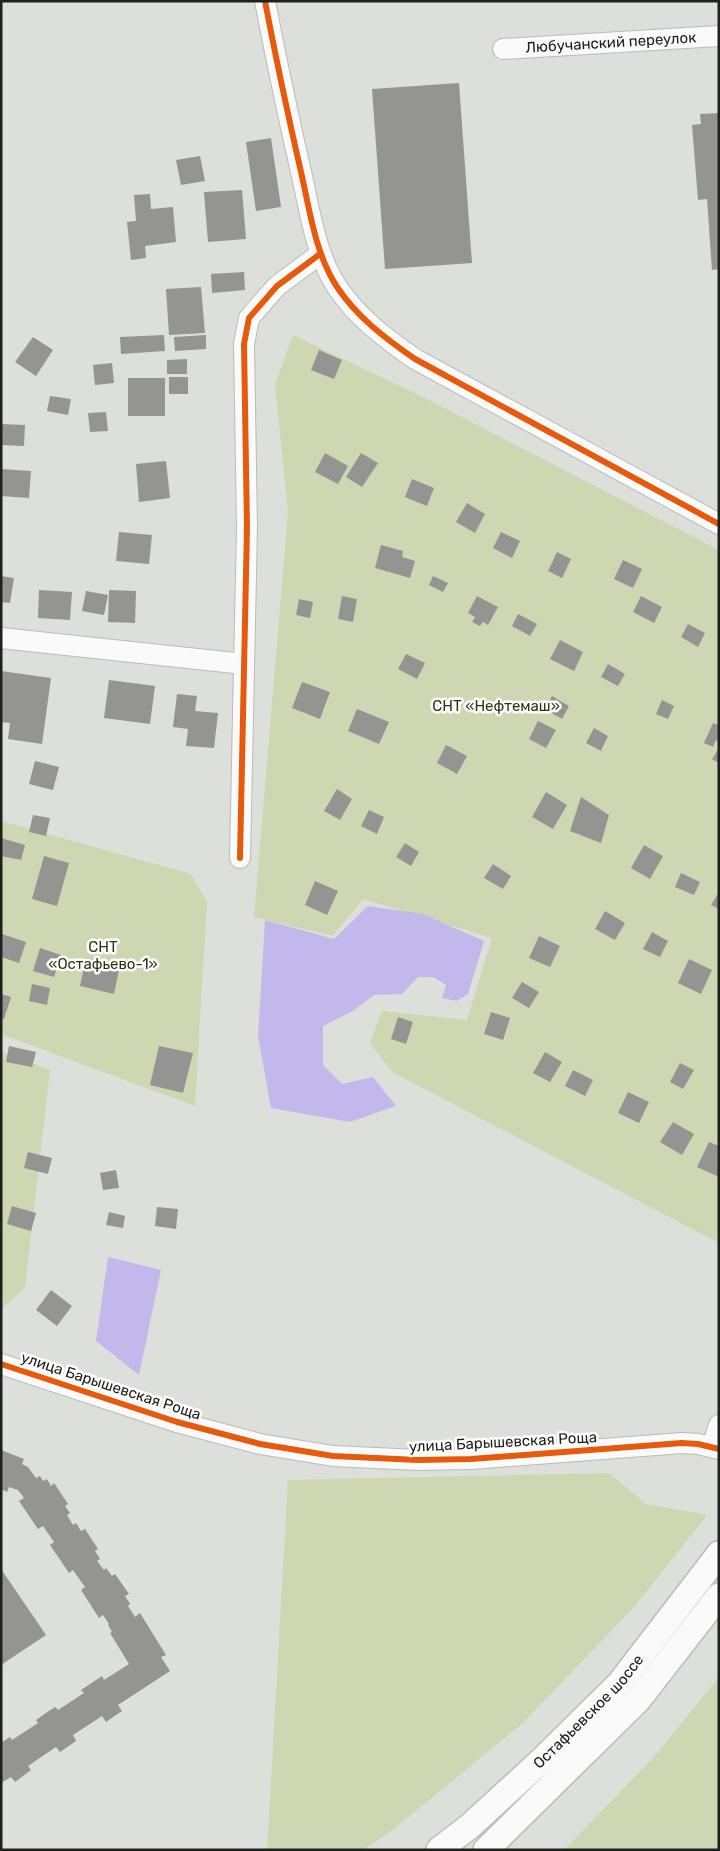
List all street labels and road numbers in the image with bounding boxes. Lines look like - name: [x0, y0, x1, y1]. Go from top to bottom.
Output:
- street label: Любучанский переулок: [525, 28, 697, 57]
- street label: улица Барышевская Роща: [19, 1348, 203, 1424]
- street label: улица Барышевская Роща: [409, 1428, 597, 1456]
- street label: Остафьевское шоссе: [530, 1651, 647, 1773]

